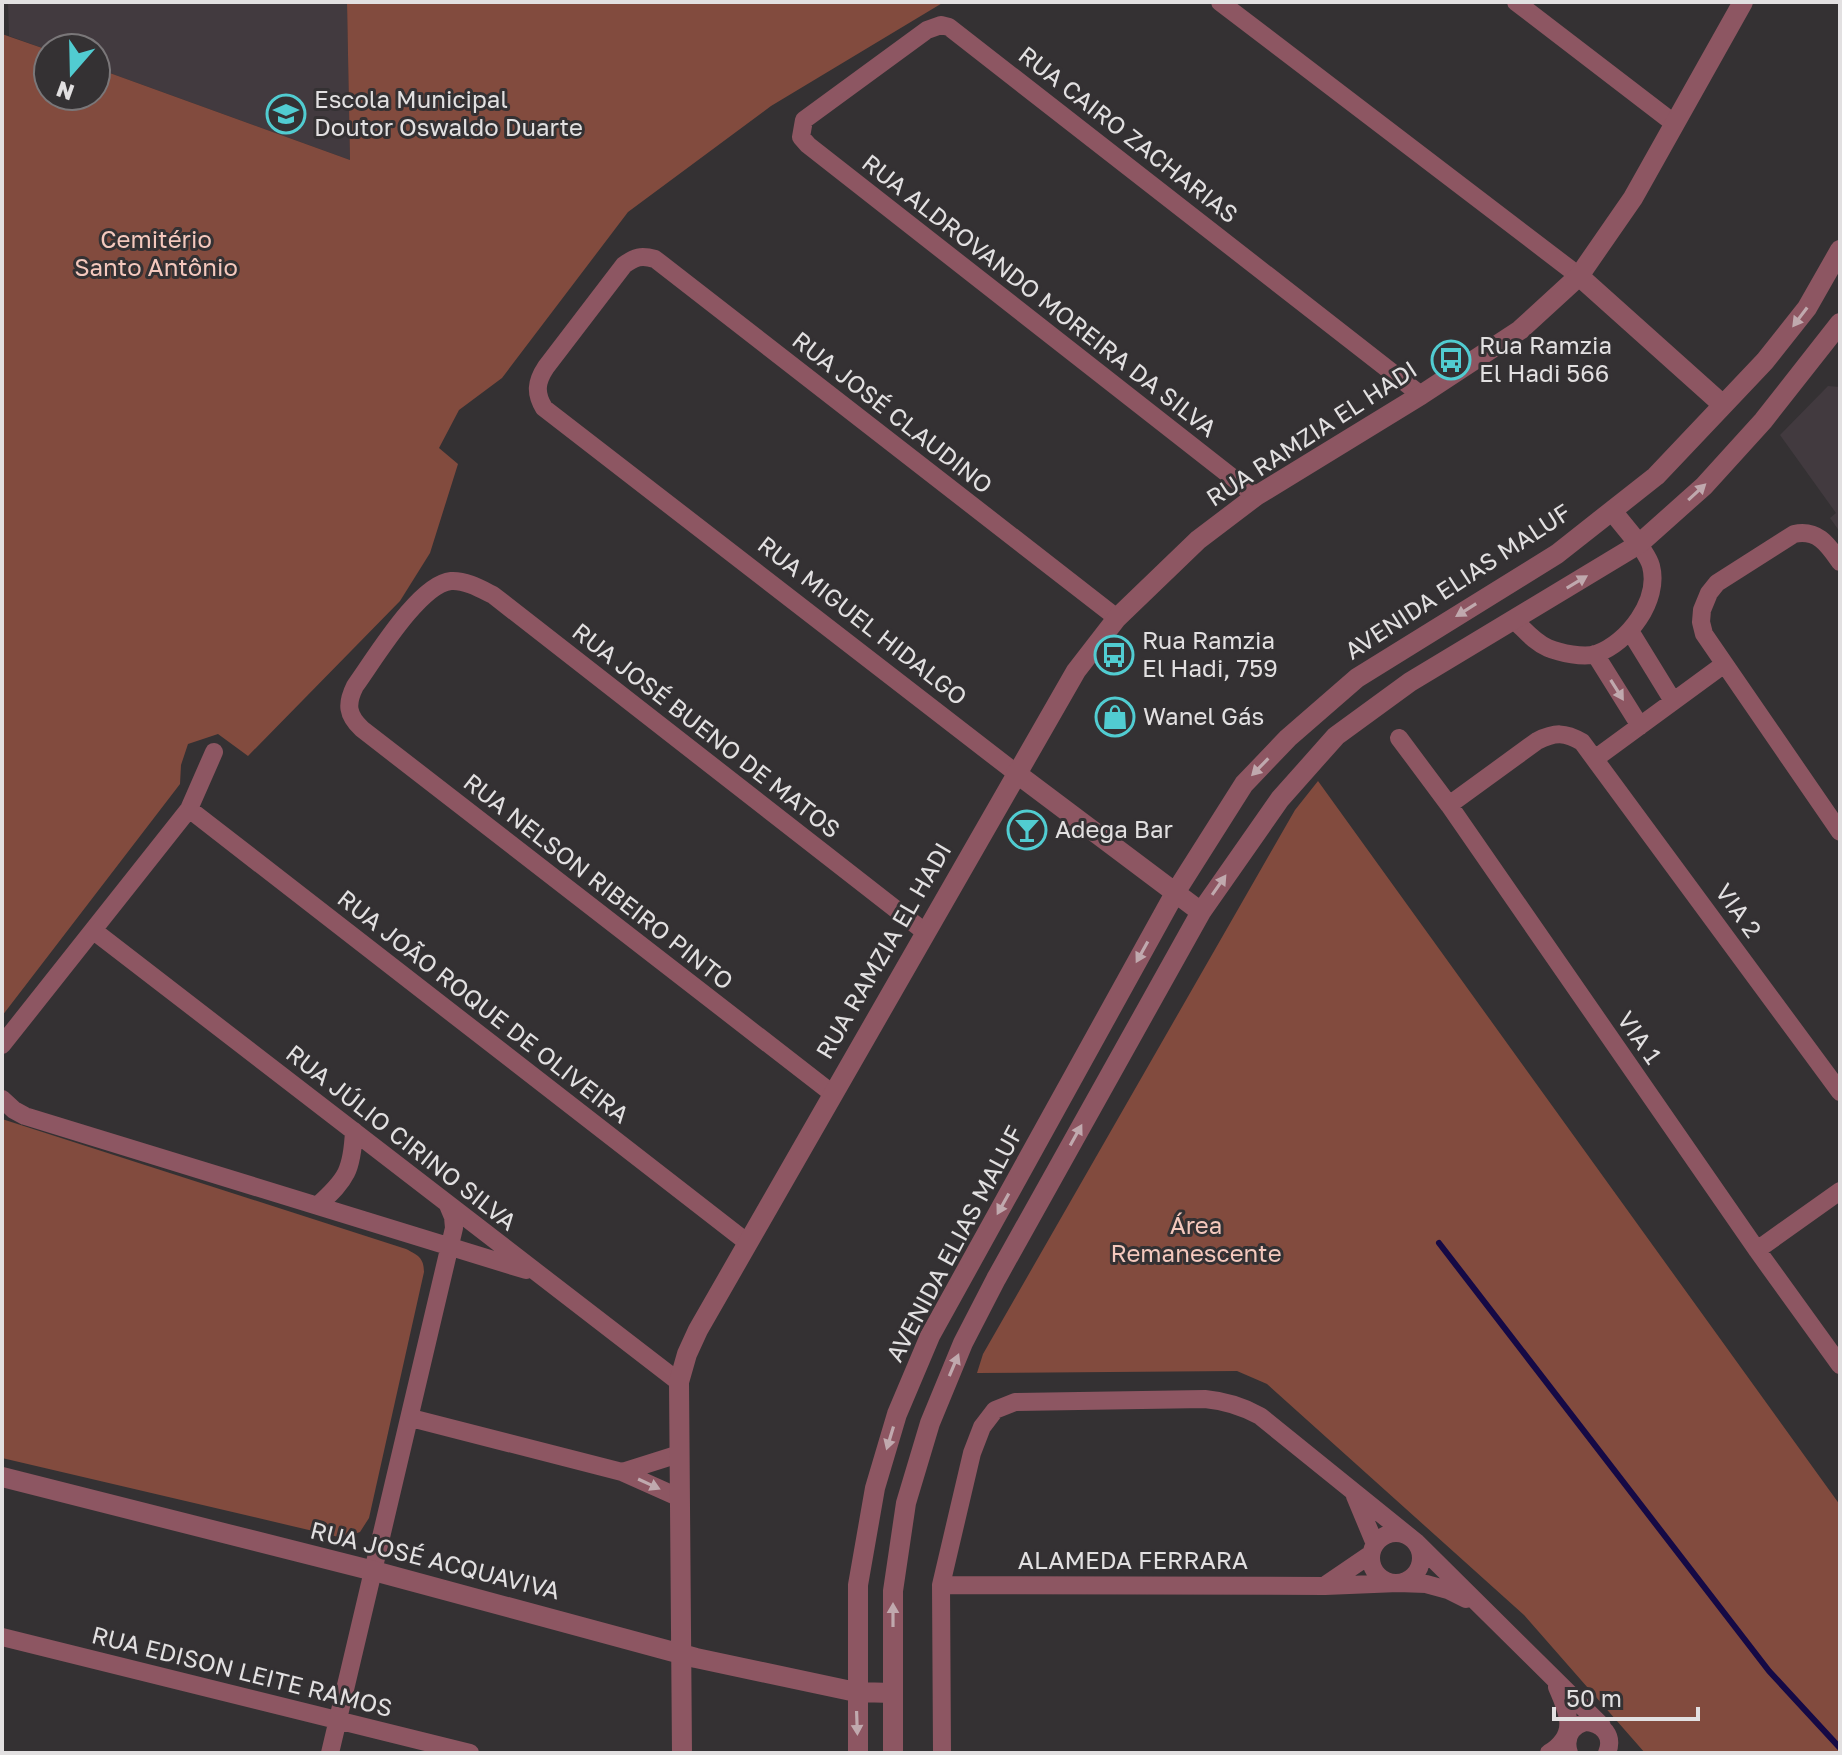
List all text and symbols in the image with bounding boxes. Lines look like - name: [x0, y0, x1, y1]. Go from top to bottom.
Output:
- north arrow: [32, 32, 112, 112]
- street label: RUA CAIRO ZACHARIAS: [1014, 39, 1244, 228]
- text: N: [53, 76, 77, 107]
- place label: Escola Municipal Doutor Oswaldo Duarte: [314, 84, 583, 141]
- school or university icon: Escola Municipal Doutor Oswaldo Duarte: [265, 93, 307, 135]
- street label: RUA ALDROVANDO MOREIRA DA SILVA: [857, 147, 1223, 442]
- park label: Cemitério Santo Antônio: [74, 224, 238, 281]
- one-way arrow: [1792, 307, 1808, 327]
- street label: RUA JOSÉ CLAUDINO: [787, 325, 999, 499]
- place label: Rua Ramzia El Hadi 566: [1479, 330, 1612, 387]
- bus stop icon: Rua Ramzia El Hadi 566: [1430, 339, 1472, 381]
- street label: RUA RAMZIA EL HADI: [1201, 354, 1422, 512]
- one-way arrow: [1688, 483, 1707, 501]
- street label: AVENIDA ELIAS MALUF: [1339, 497, 1576, 665]
- street label: RUA MIGUEL HIDALGO: [753, 529, 973, 711]
- one-way arrow: [1566, 575, 1588, 589]
- one-way arrow: [1456, 603, 1477, 618]
- street label: RUA JOSÉ BUENO DE MATOS: [567, 616, 847, 843]
- place label: Rua Ramzia El Hadi, 759: [1142, 625, 1278, 682]
- bus stop icon: Rua Ramzia El Hadi, 759: [1093, 634, 1135, 676]
- one-way arrow: [1610, 679, 1624, 701]
- shop icon: Wanel Gás: [1094, 696, 1136, 738]
- place label: Wanel Gás: [1143, 701, 1264, 730]
- one-way arrow: [1252, 757, 1270, 776]
- street label: RUA NELSON RIBEIRO PINTO: [458, 766, 740, 995]
- bar icon: Adega Bar: [1006, 809, 1048, 851]
- place label: Adega Bar: [1055, 814, 1173, 843]
- street label: RUA RAMZIA EL HADI: [809, 837, 957, 1064]
- one-way arrow: [1211, 875, 1226, 896]
- street label: VIA 2: [1710, 877, 1768, 943]
- street label: RUA JOÃO ROQUE DE OLIVEIRA: [332, 883, 635, 1129]
- one-way arrow: [1135, 941, 1149, 964]
- street label: VIA 1: [1612, 1005, 1669, 1069]
- street label: RUA JÚLIO CIRINO SILVA: [281, 1038, 523, 1236]
- street label: AVENIDA ELIAS MALUF: [879, 1120, 1028, 1366]
- one-way arrow: [1069, 1124, 1083, 1146]
- one-way arrow: [996, 1193, 1010, 1216]
- park label: Área Remanescente: [1110, 1210, 1282, 1267]
- one-way arrow: [948, 1353, 961, 1376]
- one-way arrow: [883, 1426, 896, 1450]
- one-way arrow: [637, 1477, 660, 1491]
- street label: RUA JOSÉ ACQUAVIVA: [308, 1515, 563, 1605]
- street label: ALAMEDA FERRARA: [1018, 1545, 1248, 1574]
- one-way arrow: [887, 1602, 899, 1627]
- street label: RUA EDISON LEITE RAMOS: [89, 1619, 396, 1722]
- scale bar: [1554, 1671, 1698, 1721]
- text: 50 m: [1566, 1683, 1622, 1712]
- one-way arrow: [851, 1711, 864, 1736]

